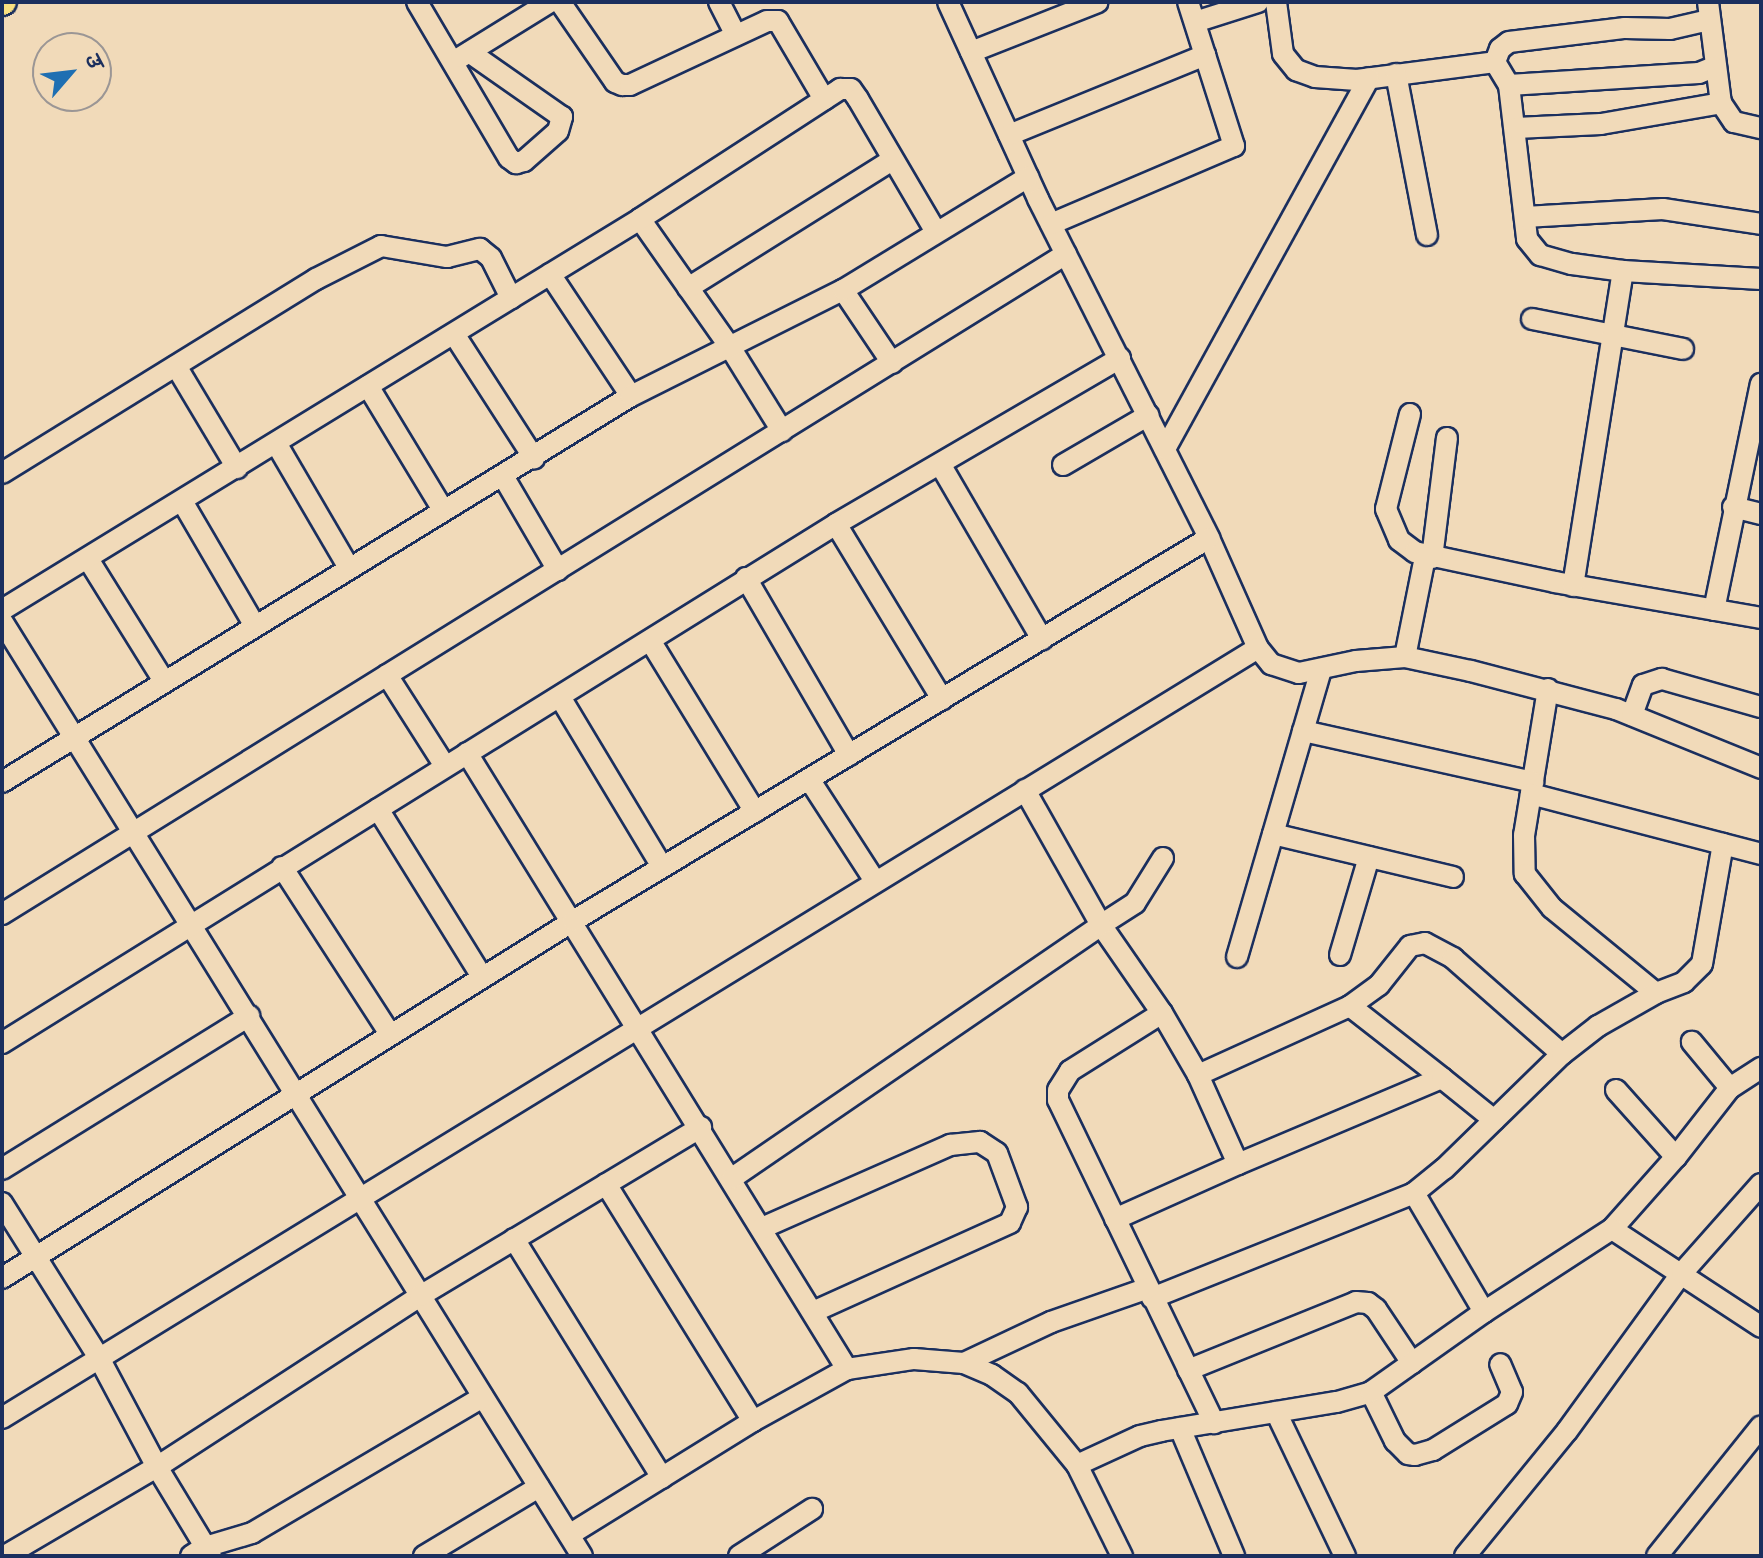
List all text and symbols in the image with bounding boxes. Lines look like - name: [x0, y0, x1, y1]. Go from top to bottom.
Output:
- north arrow: [32, 32, 112, 112]
- text: उ: [73, 47, 111, 76]

